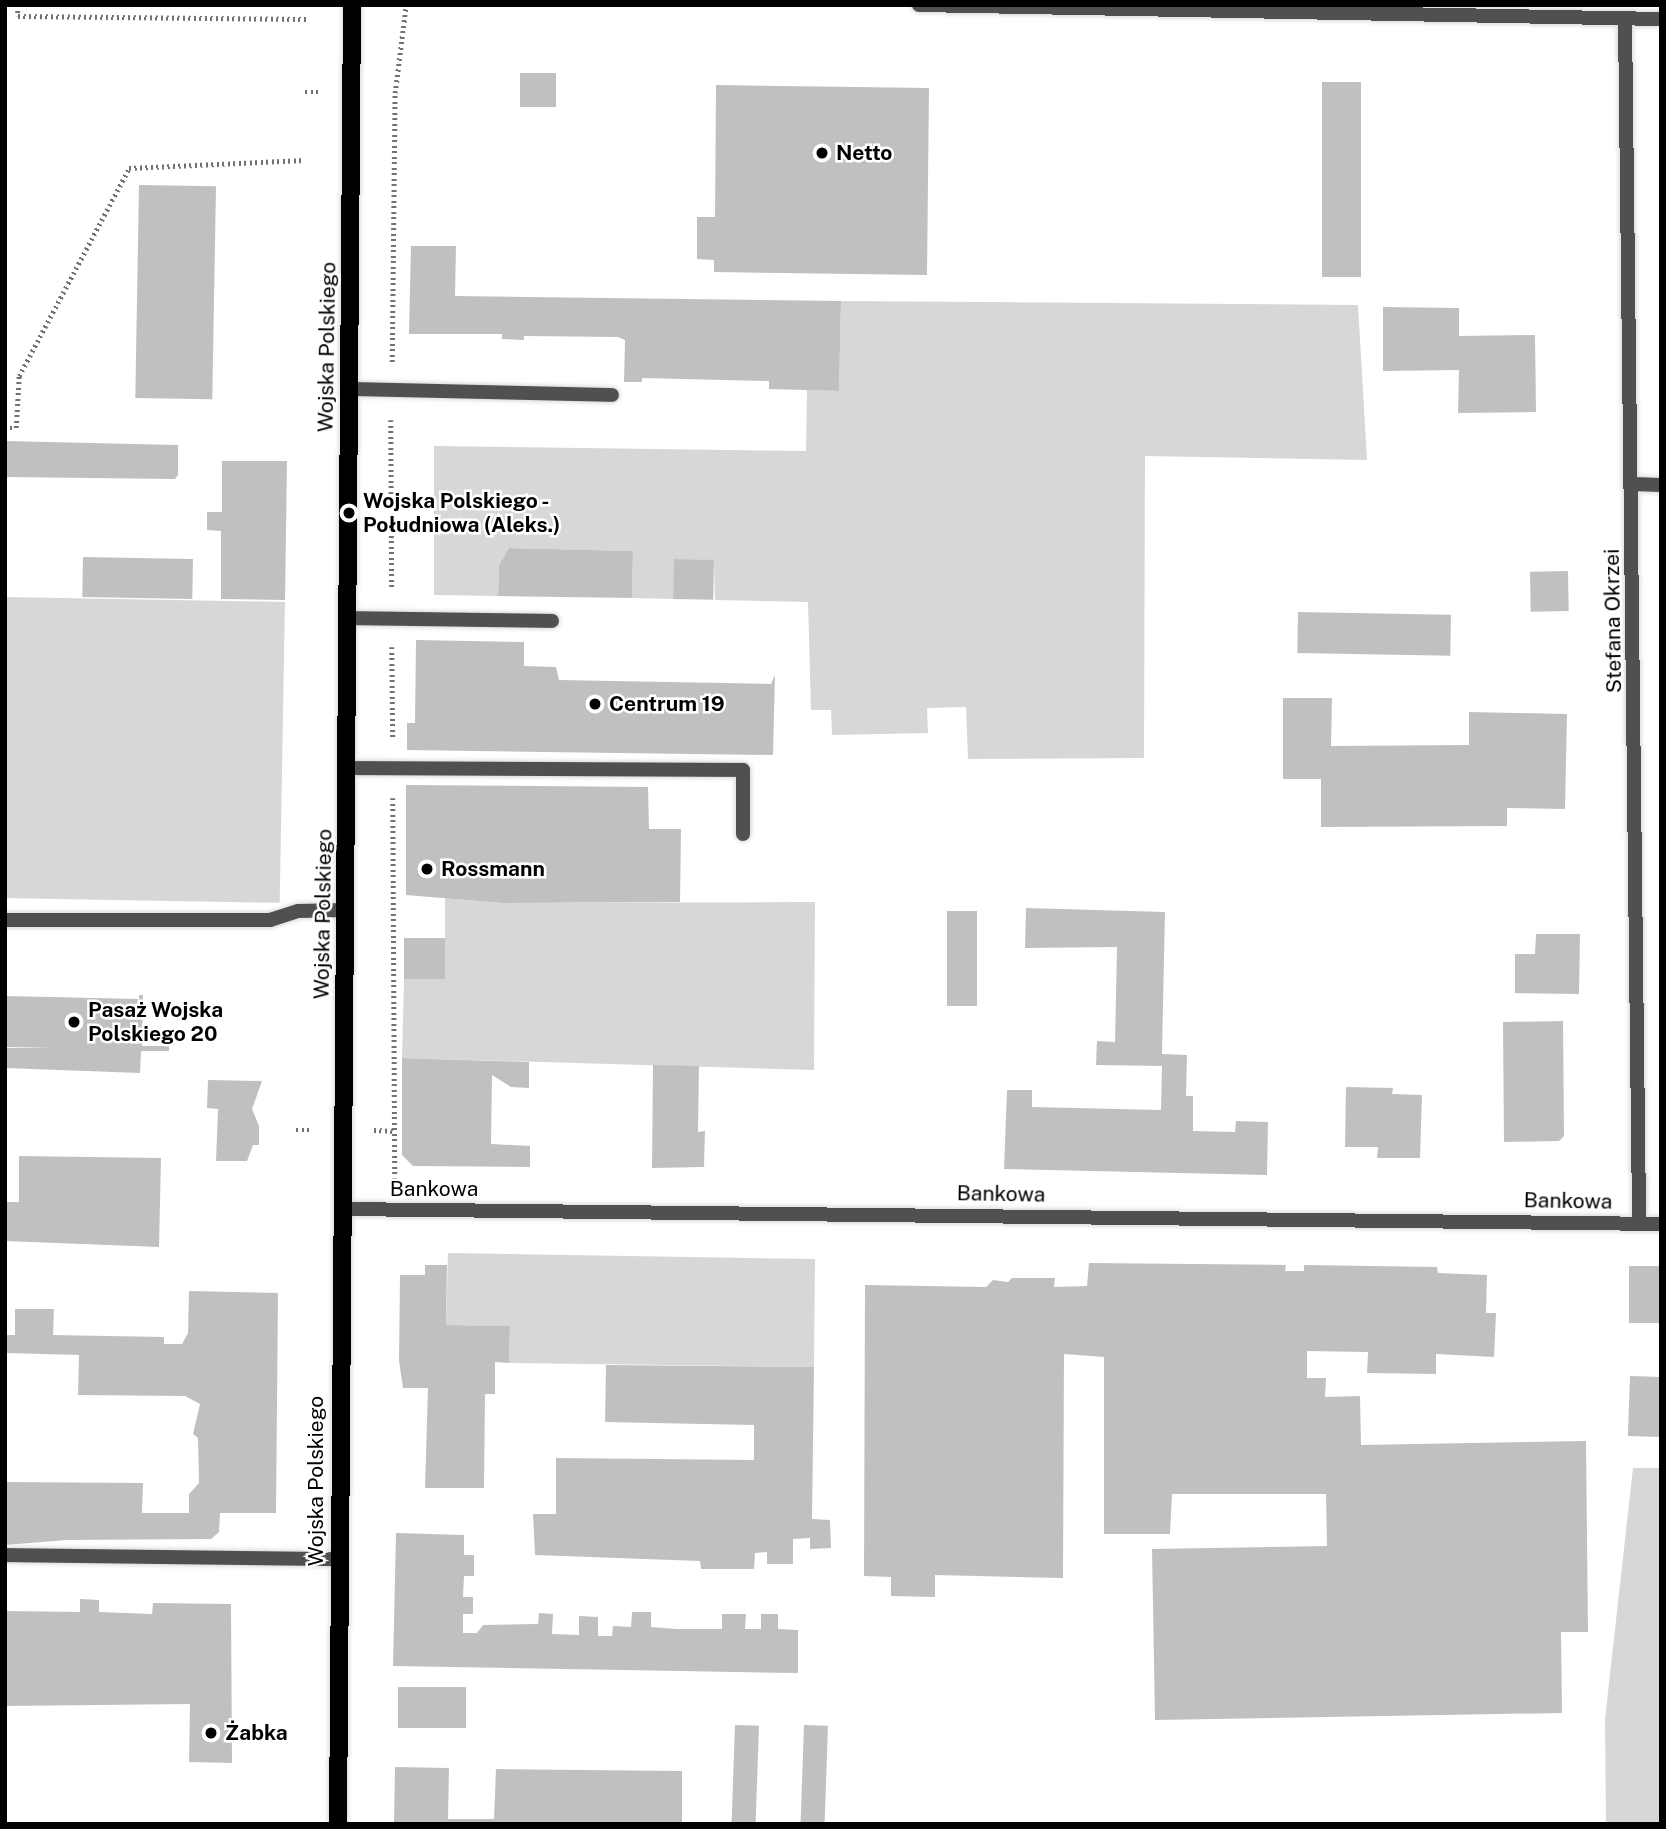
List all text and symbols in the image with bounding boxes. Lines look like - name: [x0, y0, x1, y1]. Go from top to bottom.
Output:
- place label: Netto: [836, 140, 892, 166]
- marker: Netto: [814, 145, 830, 161]
- street label: Wojska Polskiego: [313, 262, 341, 432]
- place label: Wojska Polskiego - Południowa (Aleks.): [363, 488, 560, 538]
- marker: Wojska Polskiego - Południowa (Aleks.): [341, 505, 357, 521]
- street label: Stefana Okrzei: [1599, 549, 1627, 693]
- place label: Centrum 19: [609, 691, 725, 717]
- marker: Centrum 19: [587, 696, 603, 712]
- street label: Wojska Polskiego: [309, 829, 337, 999]
- place label: Rossmann: [441, 856, 545, 882]
- marker: Rossmann: [419, 861, 435, 877]
- place label: Pasaż Wojska Polskiego 20: [88, 997, 223, 1047]
- marker: Pasaż Wojska Polskiego 20: [66, 1014, 82, 1030]
- street label: Bankowa: [390, 1176, 478, 1202]
- street label: Bankowa: [956, 1181, 1046, 1207]
- street label: Bankowa: [1523, 1188, 1613, 1214]
- street label: Wojska Polskiego: [303, 1396, 329, 1566]
- place label: Żabka: [225, 1720, 288, 1746]
- marker: Żabka: [203, 1725, 219, 1741]

